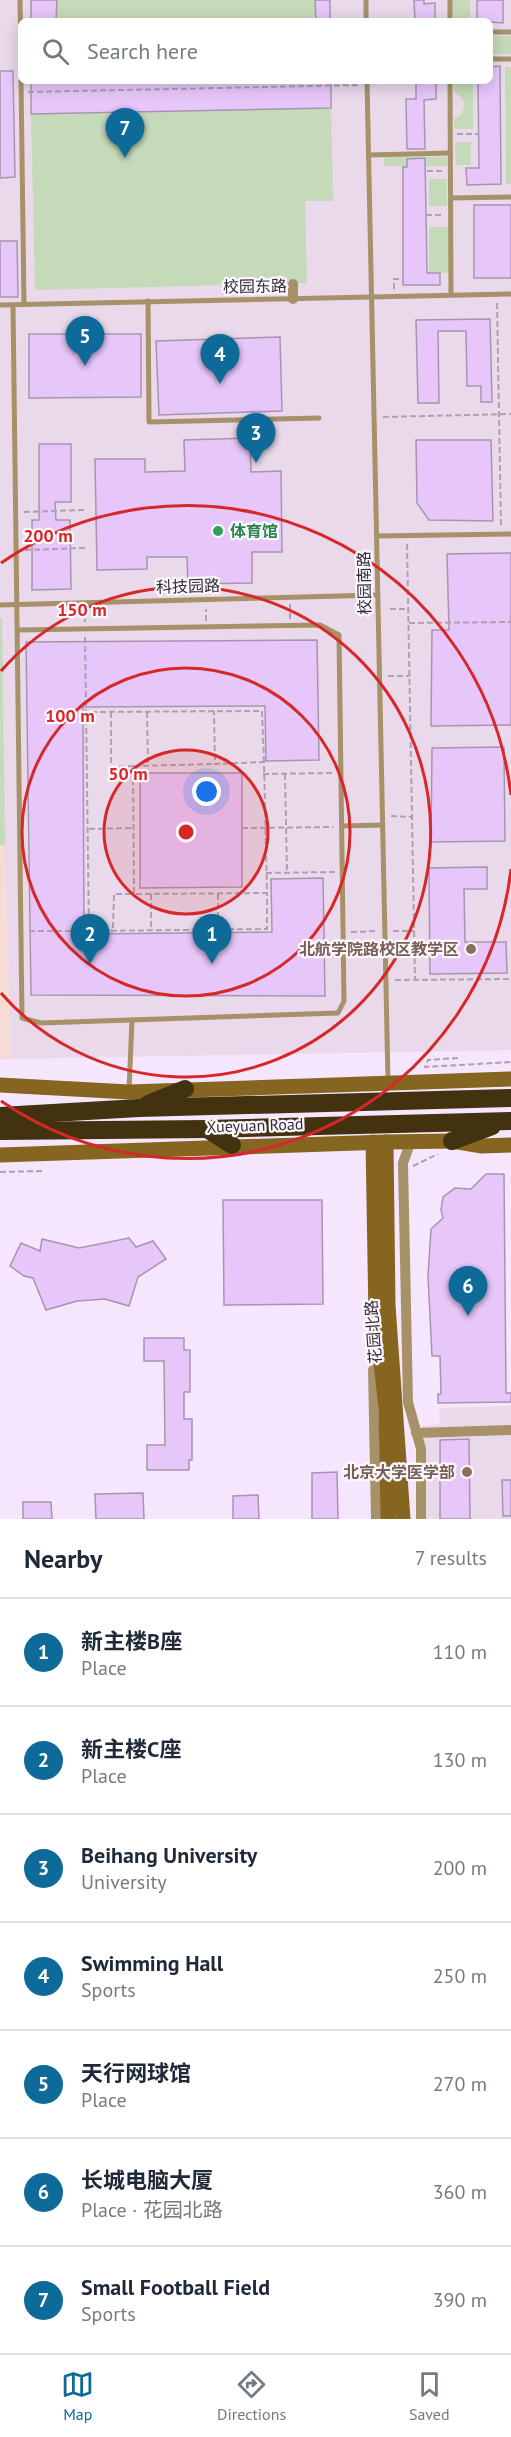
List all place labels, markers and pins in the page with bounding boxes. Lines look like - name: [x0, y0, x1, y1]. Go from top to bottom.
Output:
- pin: 7: [106, 108, 144, 158]
- pin: 5: [66, 316, 104, 366]
- pin: 4: [200, 334, 240, 384]
- pin: 3: [236, 414, 276, 463]
- place label: 体育馆: [230, 521, 278, 541]
- marker: 体育馆: [211, 524, 225, 538]
- centre of rings: [176, 822, 196, 842]
- pin: 2: [70, 914, 110, 964]
- pin: 1: [192, 914, 232, 964]
- place label: 北航学院路校区教学区: [299, 939, 459, 959]
- marker: 北航学院路校区教学区: [464, 942, 478, 956]
- pin: 6: [448, 1266, 488, 1316]
- place label: 北京大学医学部: [343, 1462, 455, 1482]
- marker: 北京大学医学部: [460, 1465, 474, 1479]

